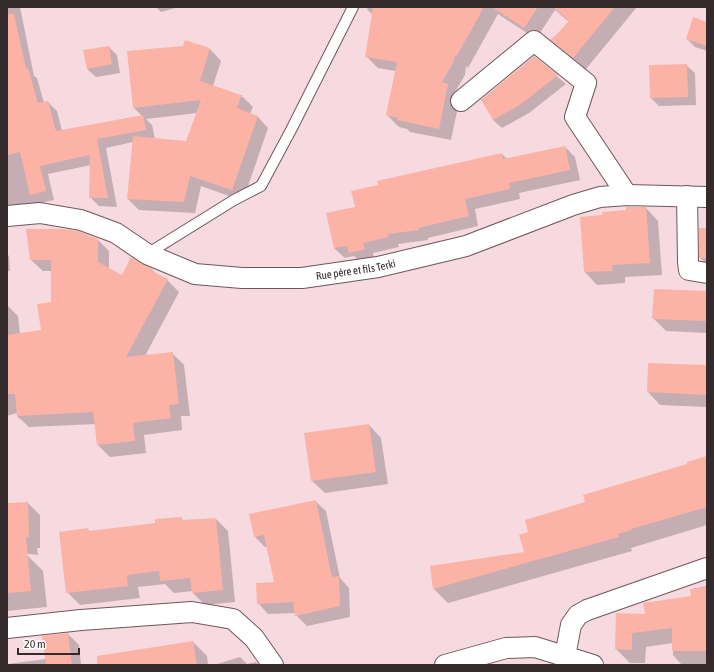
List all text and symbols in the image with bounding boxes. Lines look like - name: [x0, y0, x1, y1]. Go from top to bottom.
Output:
- street label: Rue père et fils Terki: [315, 257, 397, 282]
- scale bar: [18, 630, 79, 656]
- text: 20 m: [24, 637, 46, 651]

